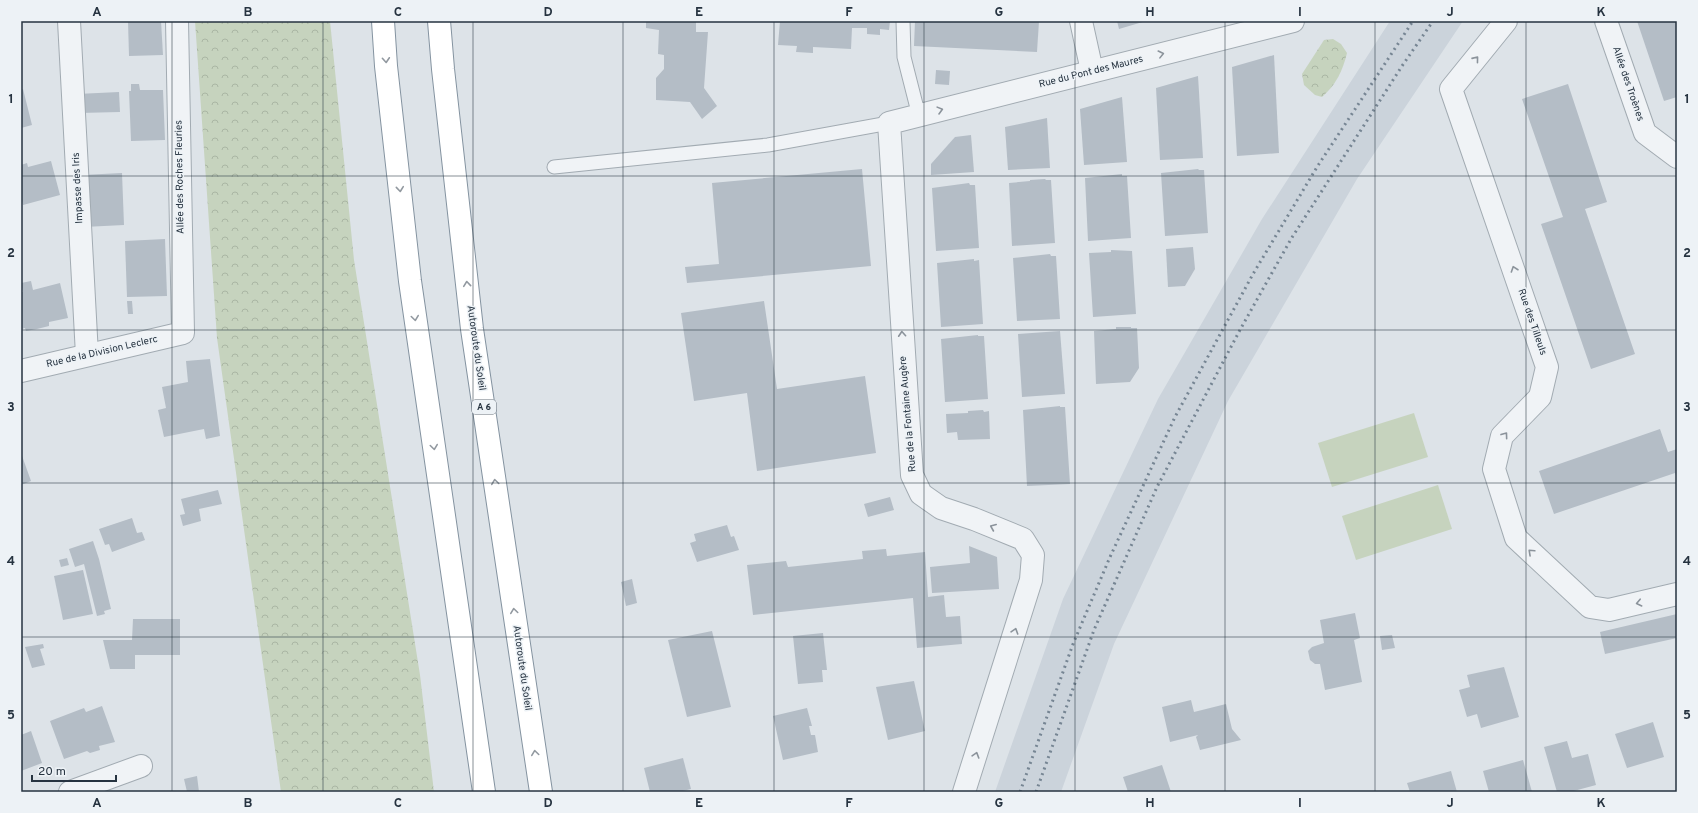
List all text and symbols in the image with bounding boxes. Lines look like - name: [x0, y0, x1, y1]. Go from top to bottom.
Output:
- text: A: [92, 5, 102, 21]
- text: B: [244, 5, 253, 21]
- text: C: [394, 5, 402, 21]
- text: D: [543, 5, 553, 21]
- text: E: [695, 5, 703, 21]
- text: F: [845, 5, 853, 21]
- text: G: [995, 5, 1004, 21]
- text: H: [1145, 5, 1155, 21]
- text: I: [1298, 5, 1302, 21]
- text: J: [1446, 5, 1454, 21]
- text: K: [1596, 5, 1606, 21]
- street label: Allée des Troènes: [1609, 45, 1647, 123]
- one-way arrow: [1157, 50, 1164, 59]
- street label: Rue du Pont des Maures: [1037, 53, 1145, 91]
- one-way arrow: [1471, 56, 1478, 63]
- one-way arrow: [381, 57, 390, 63]
- text: 1: [8, 92, 14, 108]
- text: 1: [1684, 92, 1690, 108]
- one-way arrow: [936, 106, 943, 115]
- street label: Allée des Roches Fleuries: [173, 120, 187, 234]
- street label: Impasse des Iris: [70, 152, 86, 224]
- one-way arrow: [395, 186, 404, 192]
- text: 2: [7, 246, 15, 262]
- text: 2: [1683, 246, 1691, 262]
- one-way arrow: [1510, 266, 1518, 273]
- one-way arrow: [463, 281, 472, 287]
- street label: Rue des Tilleuls: [1515, 287, 1550, 357]
- street label: Autoroute du Soleil: [464, 305, 488, 391]
- one-way arrow: [410, 315, 419, 321]
- one-way arrow: [897, 331, 906, 337]
- street label: Rue de la Division Leclerc: [45, 333, 159, 371]
- street label: Rue de la Fontaine Augère: [896, 356, 920, 472]
- text: 3: [7, 400, 15, 416]
- road number: A 6: [472, 400, 496, 414]
- text: 3: [1683, 400, 1691, 416]
- one-way arrow: [1500, 432, 1507, 439]
- one-way arrow: [429, 444, 438, 450]
- one-way arrow: [491, 479, 500, 485]
- one-way arrow: [989, 523, 996, 531]
- one-way arrow: [1529, 550, 1536, 557]
- text: 4: [7, 554, 15, 570]
- text: 4: [1683, 554, 1691, 570]
- one-way arrow: [1636, 598, 1642, 606]
- one-way arrow: [510, 608, 519, 614]
- street label: Autoroute du Soleil: [510, 625, 534, 711]
- one-way arrow: [1010, 627, 1019, 634]
- text: 5: [7, 708, 15, 724]
- text: 5: [1683, 708, 1691, 724]
- one-way arrow: [531, 750, 540, 756]
- one-way arrow: [971, 751, 980, 758]
- scale bar: [32, 757, 116, 783]
- text: 20 m: [38, 764, 66, 780]
- text: A: [92, 796, 102, 812]
- text: B: [244, 796, 253, 812]
- text: C: [394, 796, 402, 812]
- text: D: [543, 796, 553, 812]
- text: E: [695, 796, 703, 812]
- text: F: [845, 796, 853, 812]
- text: G: [995, 796, 1004, 812]
- text: H: [1145, 796, 1155, 812]
- text: I: [1298, 796, 1302, 812]
- text: J: [1446, 796, 1454, 812]
- text: K: [1596, 796, 1606, 812]

